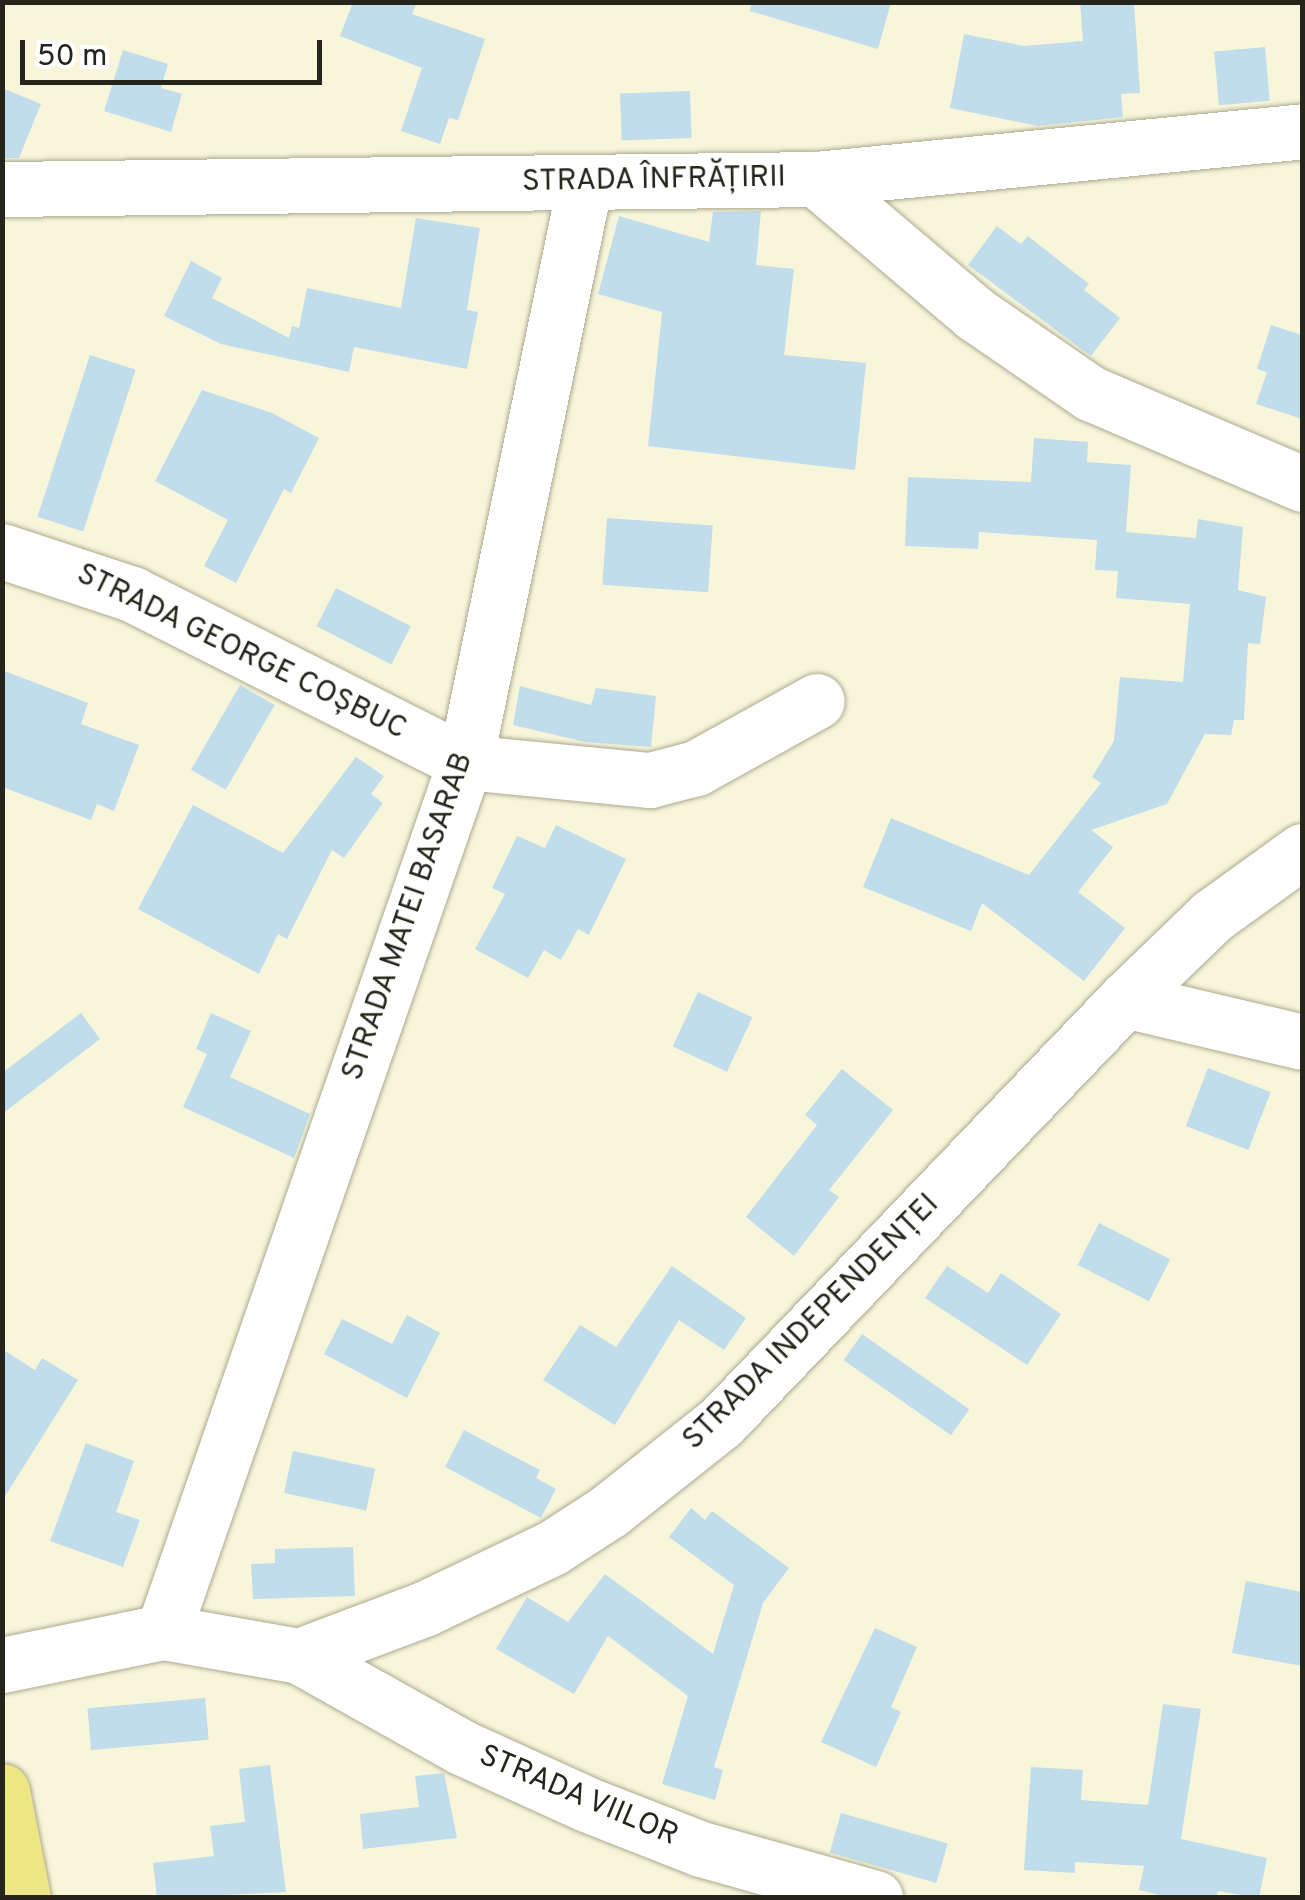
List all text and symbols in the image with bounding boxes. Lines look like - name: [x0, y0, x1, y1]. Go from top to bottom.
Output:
- scale bar: [25, 20, 328, 82]
- text: 50 m: [37, 39, 107, 76]
- street label: STRADA ÎNFRĂȚIRII: [521, 161, 787, 201]
- street label: STRADA GEORGE COȘBUC: [70, 557, 412, 749]
- street label: STRADA MATEI BASARAB: [336, 748, 482, 1086]
- street label: STRADA INDEPENDENȚEI: [676, 1187, 948, 1459]
- street label: STRADA VIILOR: [472, 1738, 684, 1856]

